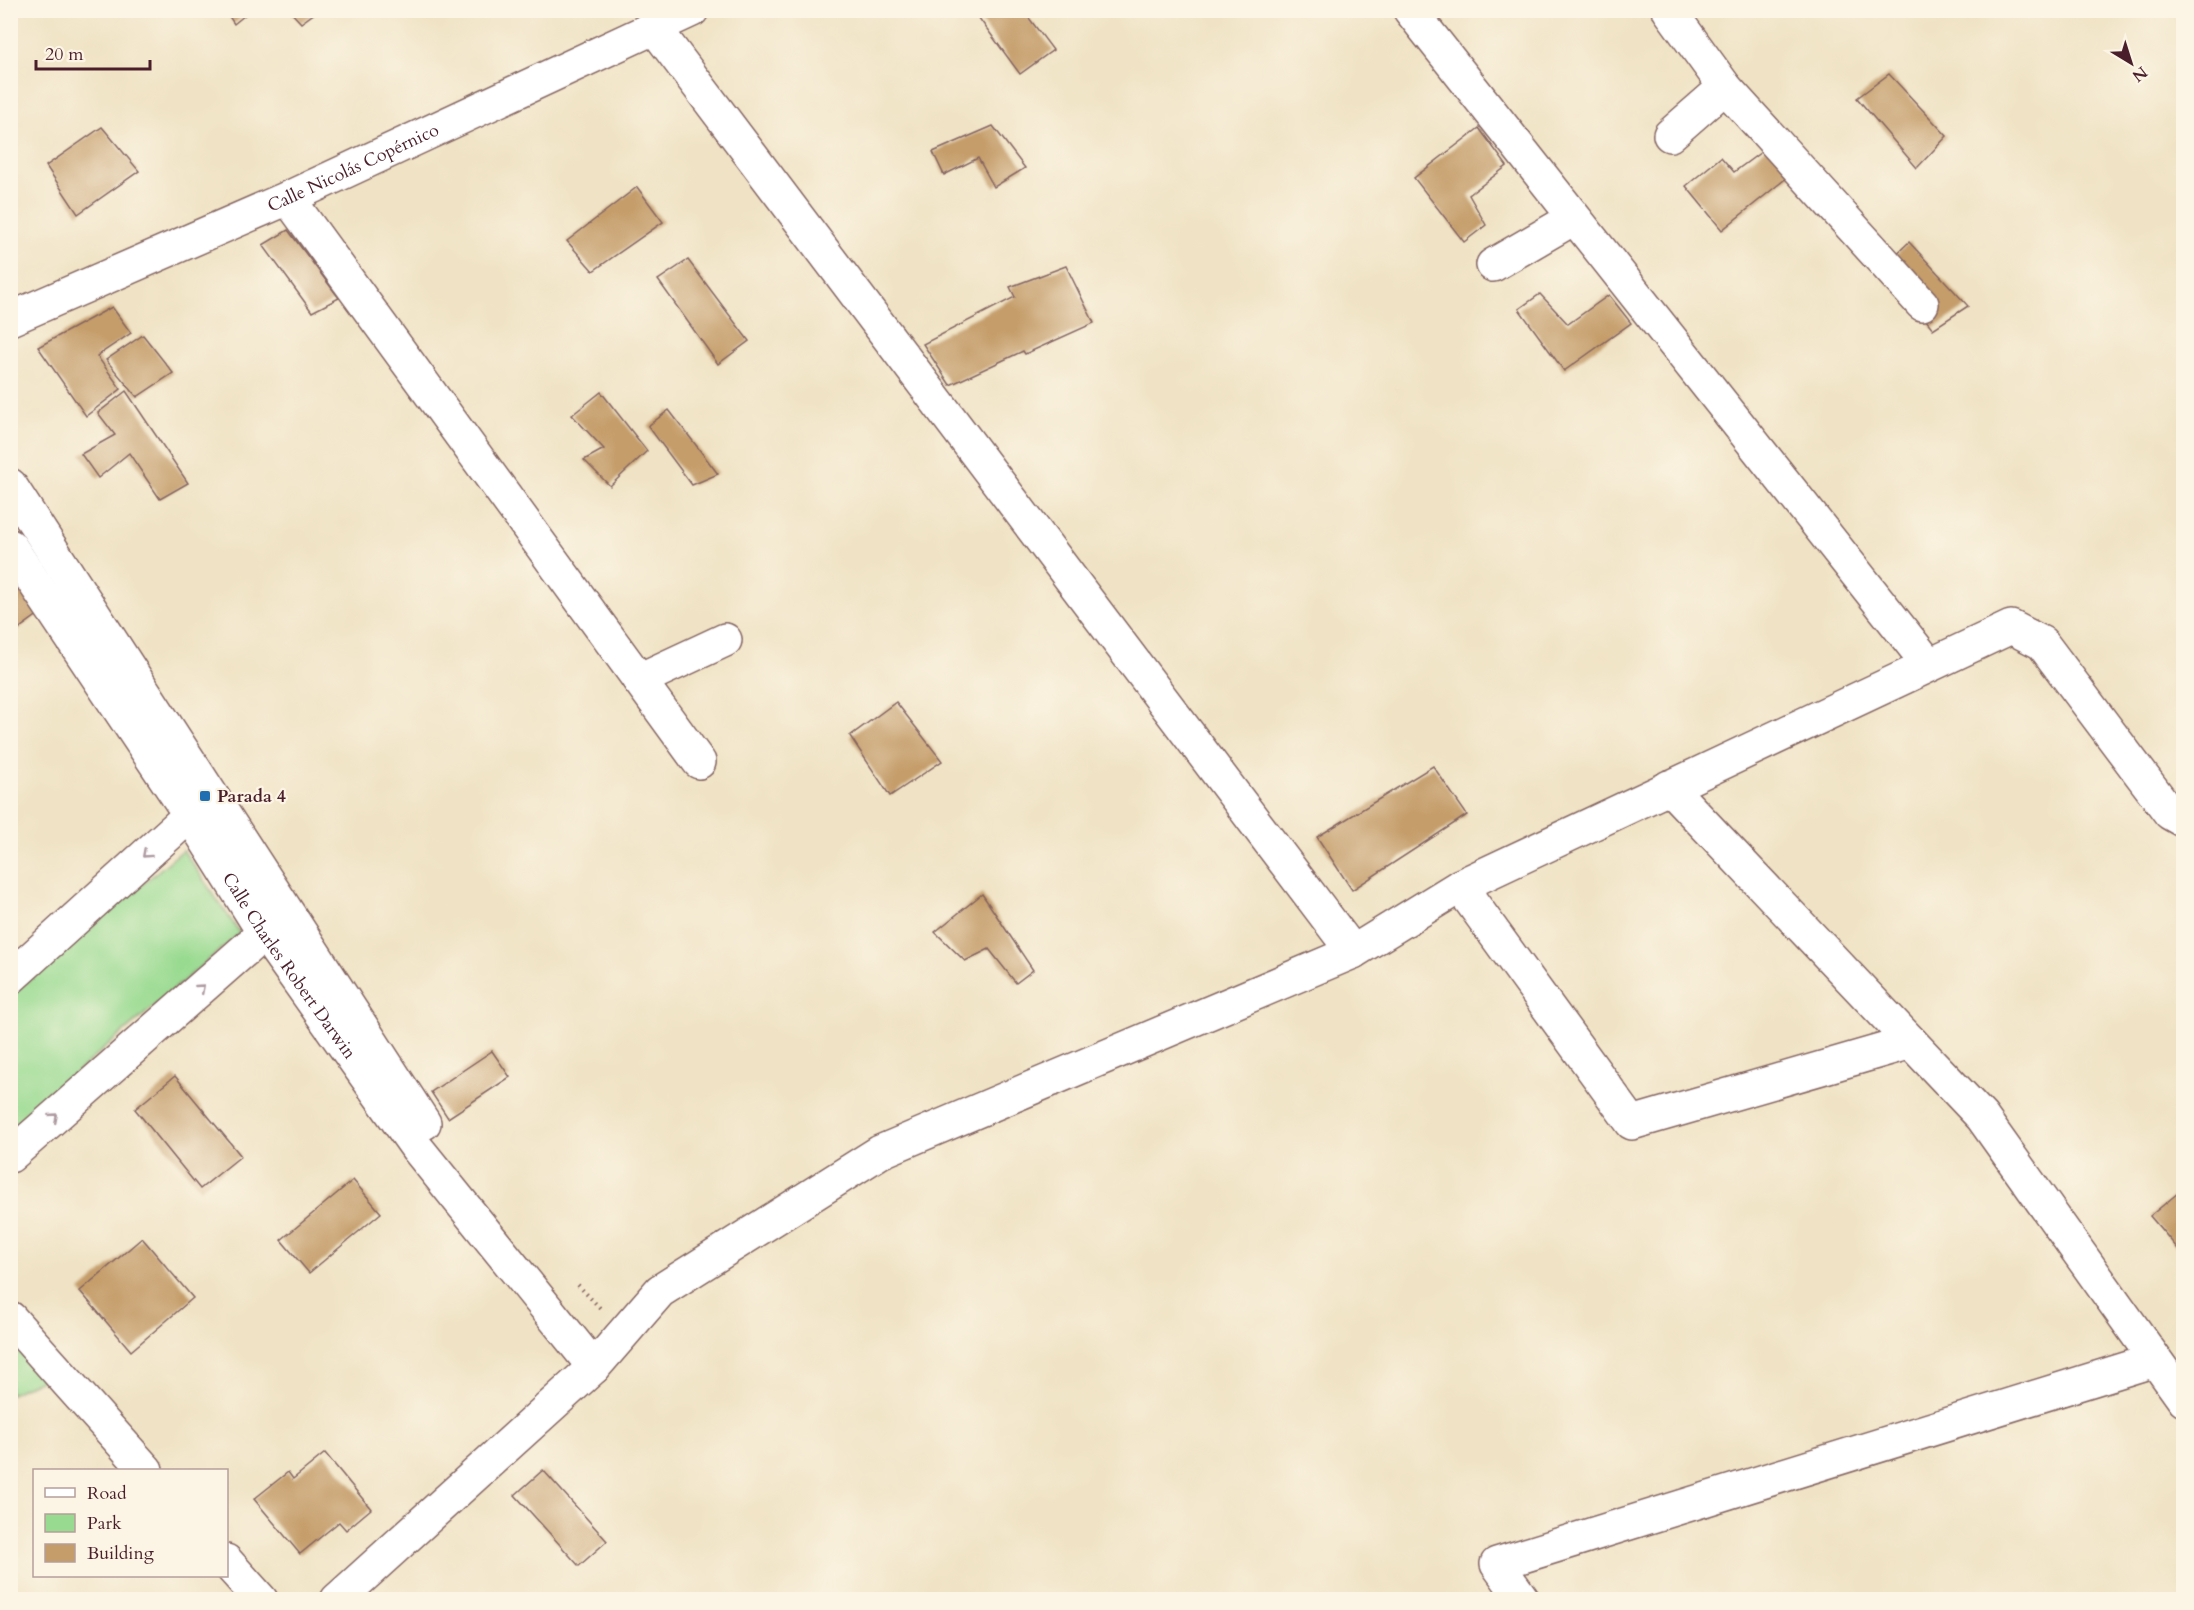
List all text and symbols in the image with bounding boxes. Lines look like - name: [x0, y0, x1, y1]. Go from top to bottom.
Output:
- scale bar: [36, 33, 150, 71]
- north arrow: [2101, 33, 2161, 93]
- text: 20 m: [45, 42, 84, 67]
- text: N: [2127, 61, 2152, 87]
- street label: Calle Nicolás Copérnico: [264, 117, 443, 218]
- place label: Parada 4: [217, 784, 286, 809]
- marker: Parada 4: [198, 789, 212, 803]
- one-way arrow: [143, 847, 153, 858]
- street label: Calle Charles Robert Darwin: [216, 868, 362, 1065]
- one-way arrow: [194, 985, 205, 996]
- one-way arrow: [48, 1113, 58, 1124]
- legend: [33, 1469, 228, 1577]
- text: Road: [87, 1481, 127, 1506]
- text: Park: [87, 1511, 122, 1536]
- text: Building: [87, 1541, 155, 1566]

